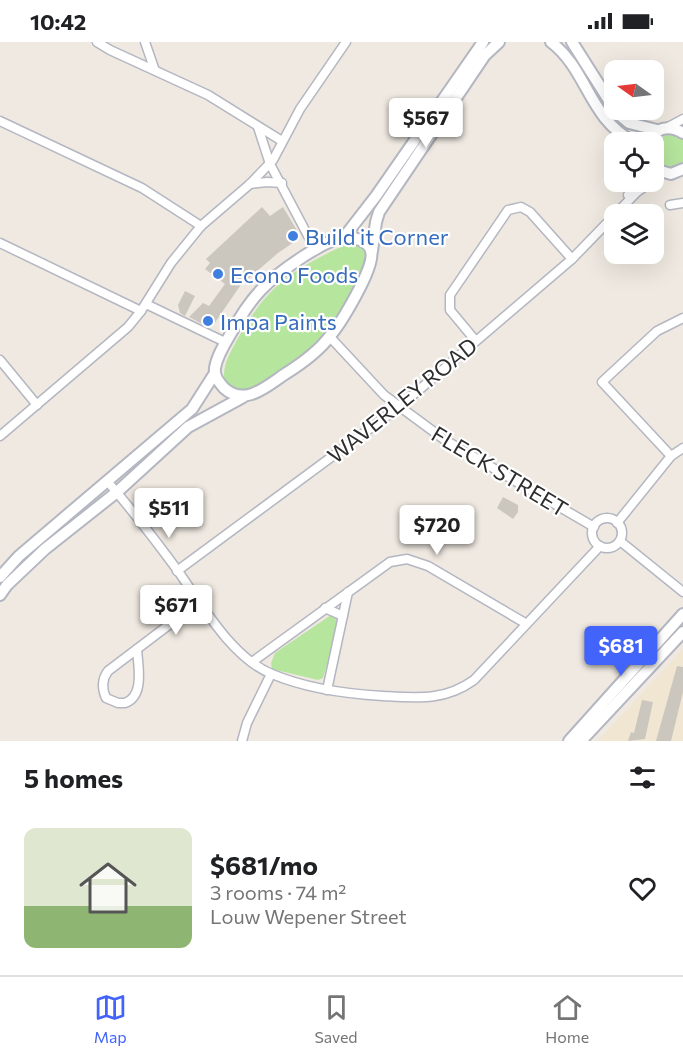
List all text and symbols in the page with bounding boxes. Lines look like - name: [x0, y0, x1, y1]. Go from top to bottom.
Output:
- text: 10:42: [30, 8, 86, 35]
- north arrow: [604, 60, 664, 120]
- map controls: [604, 60, 664, 264]
- pin: $567: [390, 98, 462, 149]
- text: $567: [403, 105, 449, 129]
- button: locate: [604, 132, 664, 192]
- button: layers: [604, 204, 664, 264]
- place label: Build it Corner: [305, 223, 449, 250]
- marker: Build it Corner: [286, 229, 300, 243]
- place label: Econo Foods: [230, 261, 358, 288]
- marker: Econo Foods: [211, 267, 225, 281]
- place label: Impa Paints: [220, 308, 337, 335]
- marker: Impa Paints: [201, 314, 215, 328]
- street label: WAVERLEY ROAD: [322, 331, 482, 469]
- street label: FLECK STREET: [427, 420, 573, 522]
- pin: $511: [133, 488, 205, 539]
- text: $511: [148, 495, 190, 519]
- pin: $720: [401, 505, 473, 556]
- text: $720: [413, 512, 461, 536]
- pin: $671: [140, 585, 212, 636]
- text: $671: [154, 592, 198, 616]
- pin: $681: [585, 626, 657, 677]
- text: $681: [598, 633, 644, 657]
- icon: filters: [626, 761, 659, 794]
- text: 5 homes: [24, 762, 123, 793]
- text: $681/mo: [210, 849, 318, 880]
- icon: home: [72, 852, 144, 924]
- icon: heart: [626, 872, 659, 905]
- text: 3 rooms · 74 m²: [210, 880, 346, 904]
- text: Louw Wepener Street: [210, 904, 407, 928]
- tab: Map: [94, 991, 127, 1046]
- tab: Saved: [314, 991, 358, 1046]
- tab: Home: [545, 991, 589, 1046]

